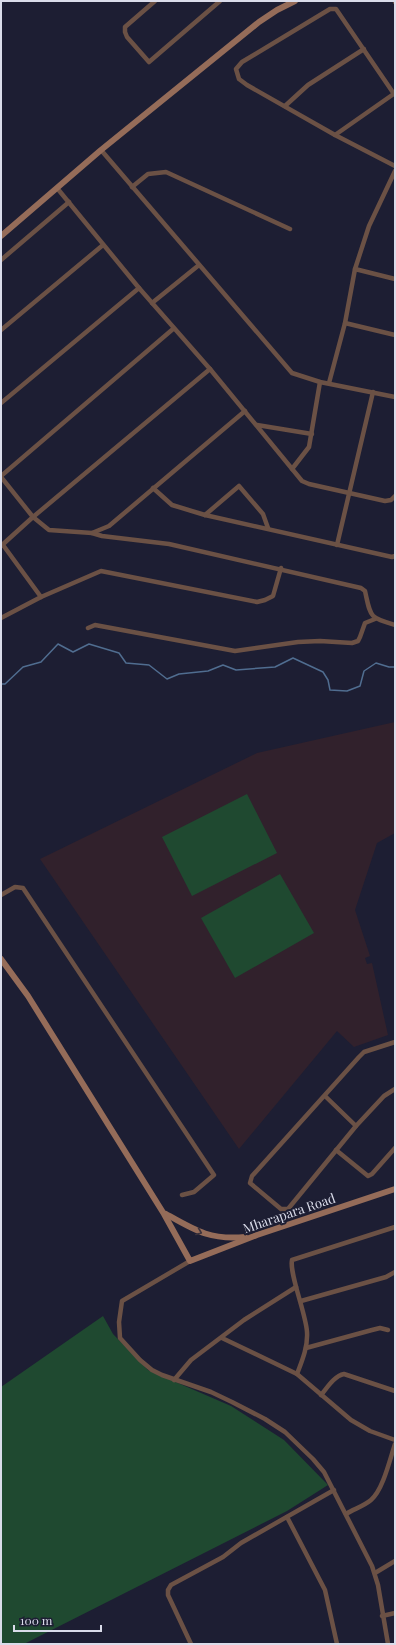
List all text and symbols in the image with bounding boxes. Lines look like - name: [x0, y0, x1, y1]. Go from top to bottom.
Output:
- street label: Mharapara Road: [240, 1189, 338, 1236]
- one-way arrow: [195, 1227, 202, 1235]
- scale bar: [14, 1607, 101, 1633]
- text: 100 m: [20, 1612, 53, 1628]

